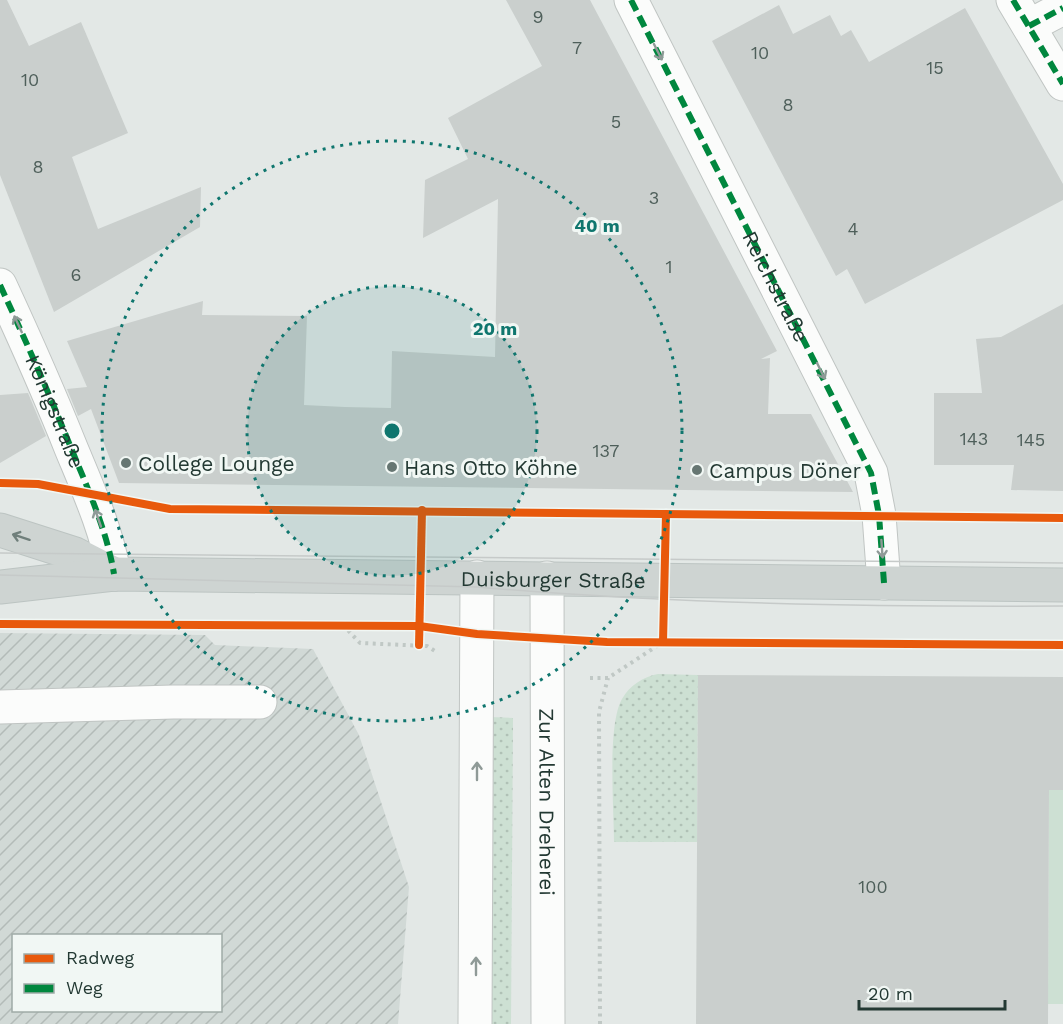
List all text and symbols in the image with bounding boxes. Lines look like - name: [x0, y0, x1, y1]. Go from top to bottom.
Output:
- house number: 9: [532, 6, 544, 27]
- house number: 7: [572, 37, 582, 58]
- house number: 10: [751, 42, 769, 63]
- one-way arrow: [652, 43, 664, 61]
- house number: 15: [926, 57, 944, 78]
- house number: 10: [21, 69, 39, 90]
- house number: 8: [782, 94, 794, 115]
- house number: 5: [611, 111, 621, 132]
- house number: 8: [32, 156, 44, 177]
- house number: 3: [649, 187, 659, 208]
- text: 40 m: [574, 215, 620, 236]
- house number: 4: [848, 218, 859, 239]
- street label: Reichstraße: [738, 227, 815, 346]
- house number: 1: [665, 256, 673, 277]
- house number: 6: [71, 264, 81, 285]
- one-way arrow: [12, 316, 24, 334]
- text: 20 m: [473, 318, 517, 339]
- street label: Königstraße: [21, 351, 90, 472]
- one-way arrow: [815, 362, 827, 380]
- centre of rings: [382, 421, 402, 441]
- house number: 143: [960, 428, 988, 449]
- house number: 145: [1017, 429, 1045, 450]
- house number: 137: [593, 440, 619, 461]
- place label: College Lounge: [138, 451, 295, 476]
- place label: Hans Otto Köhne: [404, 455, 578, 480]
- marker: College Lounge: [119, 456, 133, 470]
- place label: Campus Döner: [709, 458, 862, 483]
- marker: Hans Otto Köhne: [385, 460, 399, 474]
- marker: Campus Döner: [690, 463, 704, 477]
- one-way arrow: [92, 509, 103, 528]
- one-way arrow: [12, 531, 31, 542]
- one-way arrow: [877, 538, 888, 558]
- street label: Duisburger Straße: [461, 566, 646, 593]
- street label: Zur Alten Dreherei: [535, 708, 560, 896]
- one-way arrow: [471, 761, 483, 781]
- house number: 100: [858, 876, 888, 897]
- legend: [12, 934, 222, 1012]
- text: Radweg: [66, 947, 135, 968]
- one-way arrow: [470, 956, 482, 976]
- scale bar: [859, 973, 1004, 1011]
- text: Weg: [66, 977, 103, 998]
- text: 20 m: [868, 983, 913, 1004]

